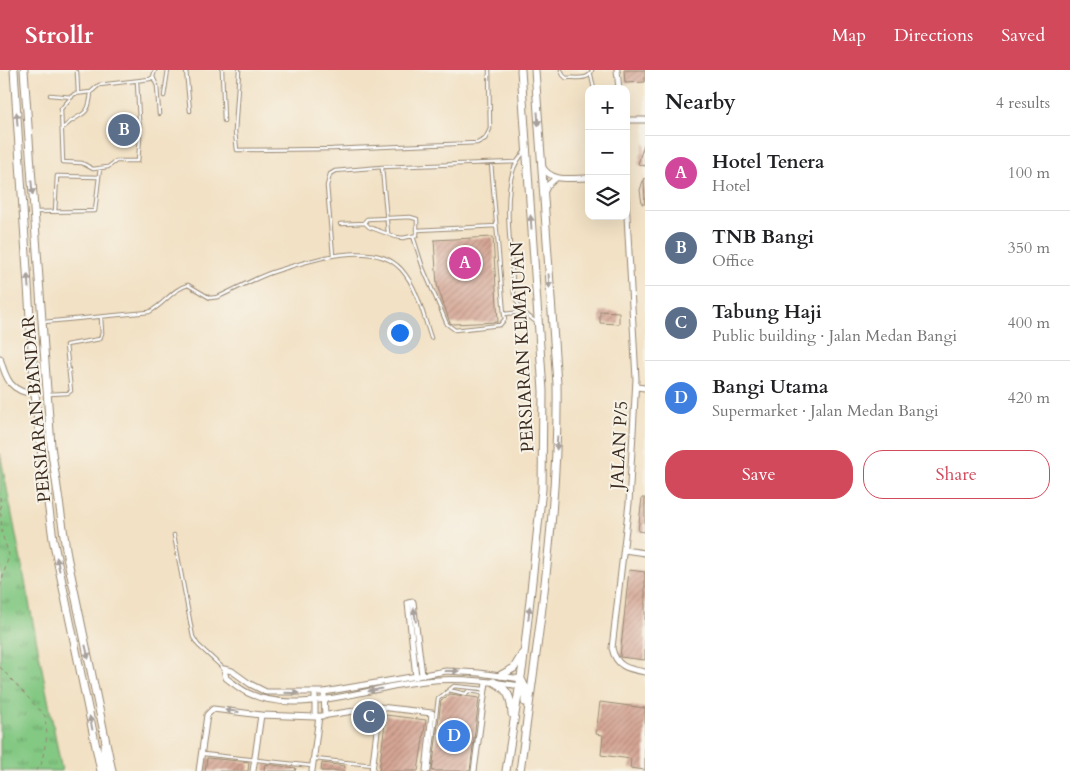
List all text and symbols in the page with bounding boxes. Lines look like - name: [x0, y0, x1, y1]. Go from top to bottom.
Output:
- text: Strollr: [25, 19, 93, 52]
- text: Map: [832, 23, 866, 48]
- text: Directions: [894, 23, 973, 48]
- text: Saved: [1001, 23, 1045, 48]
- map controls: [585, 85, 630, 220]
- button: +: [585, 85, 630, 130]
- text: Nearby: [665, 88, 736, 117]
- text: 4 results: [996, 92, 1050, 114]
- one-way arrow: [13, 110, 21, 126]
- pin: B: [108, 111, 140, 149]
- one-way arrow: [534, 111, 542, 127]
- button: −: [585, 130, 630, 175]
- text: Hotel Tenera: [712, 149, 824, 175]
- text: A: [675, 162, 687, 184]
- text: 100 m: [1008, 162, 1050, 184]
- button: layers: [585, 175, 630, 220]
- text: Hotel: [712, 175, 750, 197]
- one-way arrow: [29, 181, 37, 197]
- one-way arrow: [526, 214, 534, 230]
- text: TNB Bangi: [712, 224, 814, 250]
- text: B: [675, 237, 687, 259]
- text: 350 m: [1008, 237, 1050, 259]
- street label: PERSIARAN KEMAJUAN: [504, 240, 541, 453]
- pin: A: [449, 244, 481, 282]
- text: Office: [712, 250, 754, 272]
- one-way arrow: [23, 273, 31, 289]
- one-way arrow: [545, 273, 553, 289]
- text: Tabung Haji: [712, 299, 822, 325]
- text: C: [675, 312, 687, 334]
- text: 400 m: [1008, 312, 1050, 334]
- street label: PERSIARAN BANDAR: [16, 314, 57, 504]
- your location: [387, 320, 413, 346]
- text: Public building · Jalan Medan Bangi: [712, 325, 957, 347]
- text: Bangi Utama: [712, 374, 828, 400]
- text: D: [674, 387, 688, 409]
- text: 420 m: [1008, 387, 1050, 409]
- street label: JALAN P/5: [605, 400, 634, 493]
- text: Supermarket · Jalan Medan Bangi: [712, 400, 938, 422]
- one-way arrow: [553, 435, 561, 451]
- button: Save: [665, 450, 853, 499]
- button: Share: [863, 450, 1050, 499]
- one-way arrow: [54, 556, 62, 572]
- one-way arrow: [525, 605, 533, 621]
- one-way arrow: [411, 607, 419, 623]
- one-way arrow: [83, 645, 91, 660]
- one-way arrow: [445, 667, 461, 675]
- one-way arrow: [367, 686, 382, 694]
- one-way arrow: [284, 689, 300, 697]
- pin: C: [353, 698, 385, 736]
- one-way arrow: [223, 707, 239, 715]
- one-way arrow: [87, 716, 95, 731]
- pin: D: [438, 717, 470, 755]

